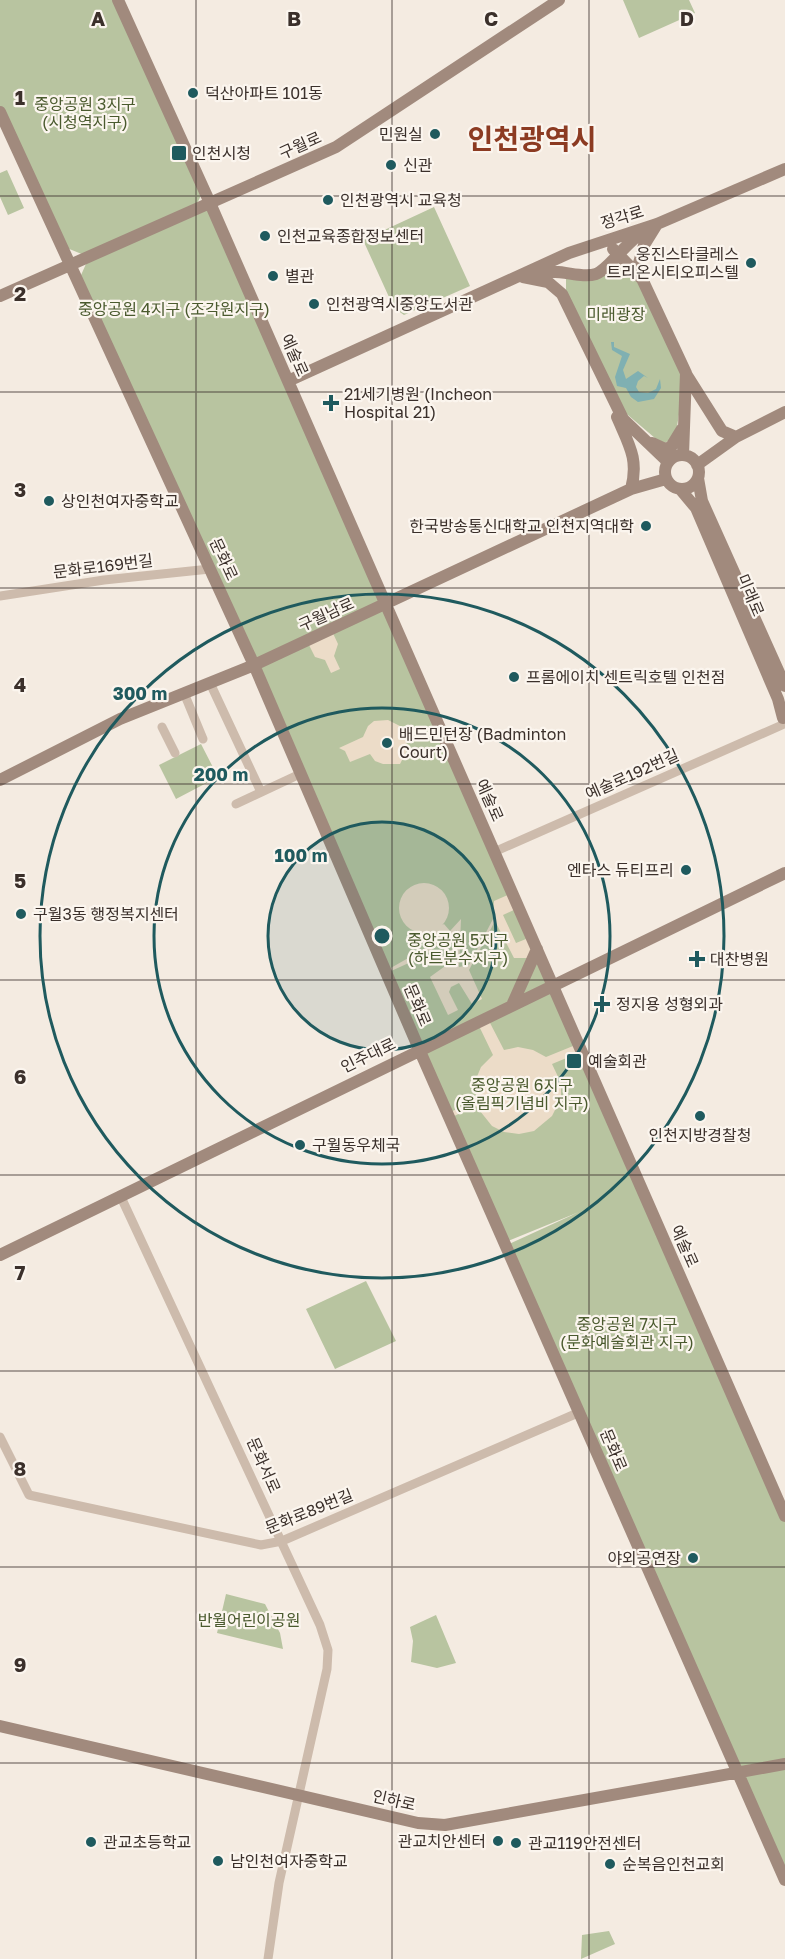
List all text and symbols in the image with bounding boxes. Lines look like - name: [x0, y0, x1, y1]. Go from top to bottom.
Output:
- text: A: [91, 6, 105, 30]
- text: B: [287, 6, 301, 30]
- text: C: [484, 6, 498, 30]
- text: D: [680, 6, 694, 30]
- place label: 덕산아파트 101동: [205, 83, 323, 103]
- text: 1: [15, 85, 25, 109]
- marker: 덕산아파트 101동: [186, 86, 200, 100]
- park label: 중앙공원 3지구 (시청역지구): [34, 94, 136, 132]
- district label: 인천광역시: [468, 122, 596, 155]
- place label: 민원실: [379, 124, 423, 144]
- street label: 구월로: [276, 127, 324, 163]
- marker: 민원실: [428, 127, 442, 141]
- place label: 인천시청: [192, 143, 251, 163]
- marker: 인천시청: [170, 144, 188, 162]
- place label: 신관: [403, 155, 433, 175]
- marker: 신관: [384, 158, 398, 172]
- place label: 인천광역시 교육청: [340, 190, 462, 210]
- marker: 인천광역시 교육청: [321, 193, 335, 207]
- street label: 정각로: [598, 201, 646, 233]
- place label: 인천교육종합정보센터: [277, 226, 424, 246]
- marker: 인천교육종합정보센터: [258, 229, 272, 243]
- place label: 웅진스타클레스 트리온시티오피스텔: [607, 244, 739, 282]
- marker: 웅진스타클레스 트리온시티오피스텔: [744, 256, 758, 270]
- place label: 별관: [285, 266, 315, 286]
- marker: 별관: [266, 269, 280, 283]
- text: 2: [14, 281, 26, 305]
- place label: 인천광역시중앙도서관: [326, 294, 473, 314]
- marker: 인천광역시중앙도서관: [307, 297, 321, 311]
- park label: 중앙공원 4지구 (조각원지구): [78, 299, 270, 319]
- park label: 미래광장: [587, 304, 646, 324]
- street label: 예술로: [277, 331, 313, 379]
- place label: 21세기병원 (Incheon Hospital 21): [344, 384, 492, 422]
- marker: 21세기병원 (Incheon Hospital 21): [322, 394, 340, 412]
- text: 3: [14, 477, 26, 501]
- place label: 상인천여자중학교: [61, 491, 179, 511]
- marker: 상인천여자중학교: [42, 494, 56, 508]
- place label: 한국방송통신대학교 인천지역대학: [409, 516, 634, 536]
- marker: 한국방송통신대학교 인천지역대학: [639, 519, 653, 533]
- street label: 문화로: [206, 535, 243, 583]
- street label: 문화로169번길: [52, 550, 154, 582]
- street label: 미래로: [733, 571, 769, 619]
- street label: 구월남로: [295, 593, 357, 635]
- place label: 프롬에이치 센트릭호텔 인천점: [526, 667, 725, 687]
- marker: 프롬에이치 센트릭호텔 인천점: [507, 670, 521, 684]
- text: 4: [14, 672, 26, 696]
- text: 300 m: [113, 682, 167, 704]
- place label: 배드민턴장 (Badminton Court): [399, 724, 566, 762]
- marker: 배드민턴장 (Badminton Court): [380, 736, 394, 750]
- street label: 예술로192번길: [582, 744, 682, 804]
- text: 200 m: [194, 763, 248, 785]
- street label: 예술로: [472, 776, 508, 824]
- text: 100 m: [275, 844, 327, 866]
- place label: 엔타스 듀티프리: [567, 860, 674, 880]
- marker: 엔타스 듀티프리: [679, 863, 693, 877]
- text: 5: [14, 868, 26, 892]
- place label: 구월3동 행정복지센터: [33, 904, 179, 924]
- marker: 구월3동 행정복지센터: [14, 907, 28, 921]
- centre of rings: [372, 926, 392, 946]
- park label: 중앙공원 5지구 (하트분수지구): [407, 930, 509, 968]
- place label: 대찬병원: [710, 949, 769, 969]
- marker: 대찬병원: [688, 950, 706, 968]
- street label: 문화로: [400, 981, 436, 1029]
- place label: 정지용 성형외과: [616, 994, 723, 1014]
- marker: 정지용 성형외과: [593, 995, 611, 1013]
- street label: 인주대로: [337, 1033, 399, 1077]
- place label: 예술회관: [588, 1051, 647, 1071]
- marker: 예술회관: [565, 1052, 583, 1070]
- text: 6: [14, 1064, 26, 1088]
- park label: 중앙공원 6지구 (올림픽기념비 지구): [455, 1075, 589, 1113]
- marker: 인천지방경찰청: [693, 1109, 707, 1123]
- place label: 인천지방경찰청: [648, 1125, 752, 1145]
- place label: 구월동우체국: [312, 1135, 400, 1155]
- marker: 구월동우체국: [293, 1138, 307, 1152]
- street label: 예술로: [667, 1222, 703, 1270]
- text: 7: [15, 1260, 26, 1284]
- park label: 중앙공원 7지구 (문화예술회관 지구): [560, 1314, 694, 1352]
- street label: 문화로: [596, 1426, 632, 1474]
- street label: 문화서로: [243, 1434, 285, 1496]
- text: 8: [14, 1456, 26, 1480]
- street label: 문화로89번길: [262, 1484, 356, 1538]
- place label: 야외공연장: [607, 1548, 681, 1568]
- marker: 야외공연장: [686, 1551, 700, 1565]
- park label: 반월어린이공원: [197, 1610, 301, 1630]
- text: 9: [14, 1652, 26, 1676]
- street label: 인하로: [370, 1785, 418, 1815]
- place label: 관교치안센터: [398, 1831, 486, 1851]
- place label: 관교초등학교: [103, 1832, 191, 1852]
- place label: 관교119안전센터: [528, 1833, 642, 1853]
- marker: 관교치안센터: [491, 1834, 505, 1848]
- marker: 관교초등학교: [84, 1835, 98, 1849]
- marker: 관교119안전센터: [509, 1836, 523, 1850]
- place label: 남인천여자중학교: [230, 1851, 348, 1871]
- marker: 남인천여자중학교: [211, 1854, 225, 1868]
- place label: 순복음인천교회: [622, 1854, 725, 1874]
- marker: 순복음인천교회: [603, 1857, 617, 1871]

